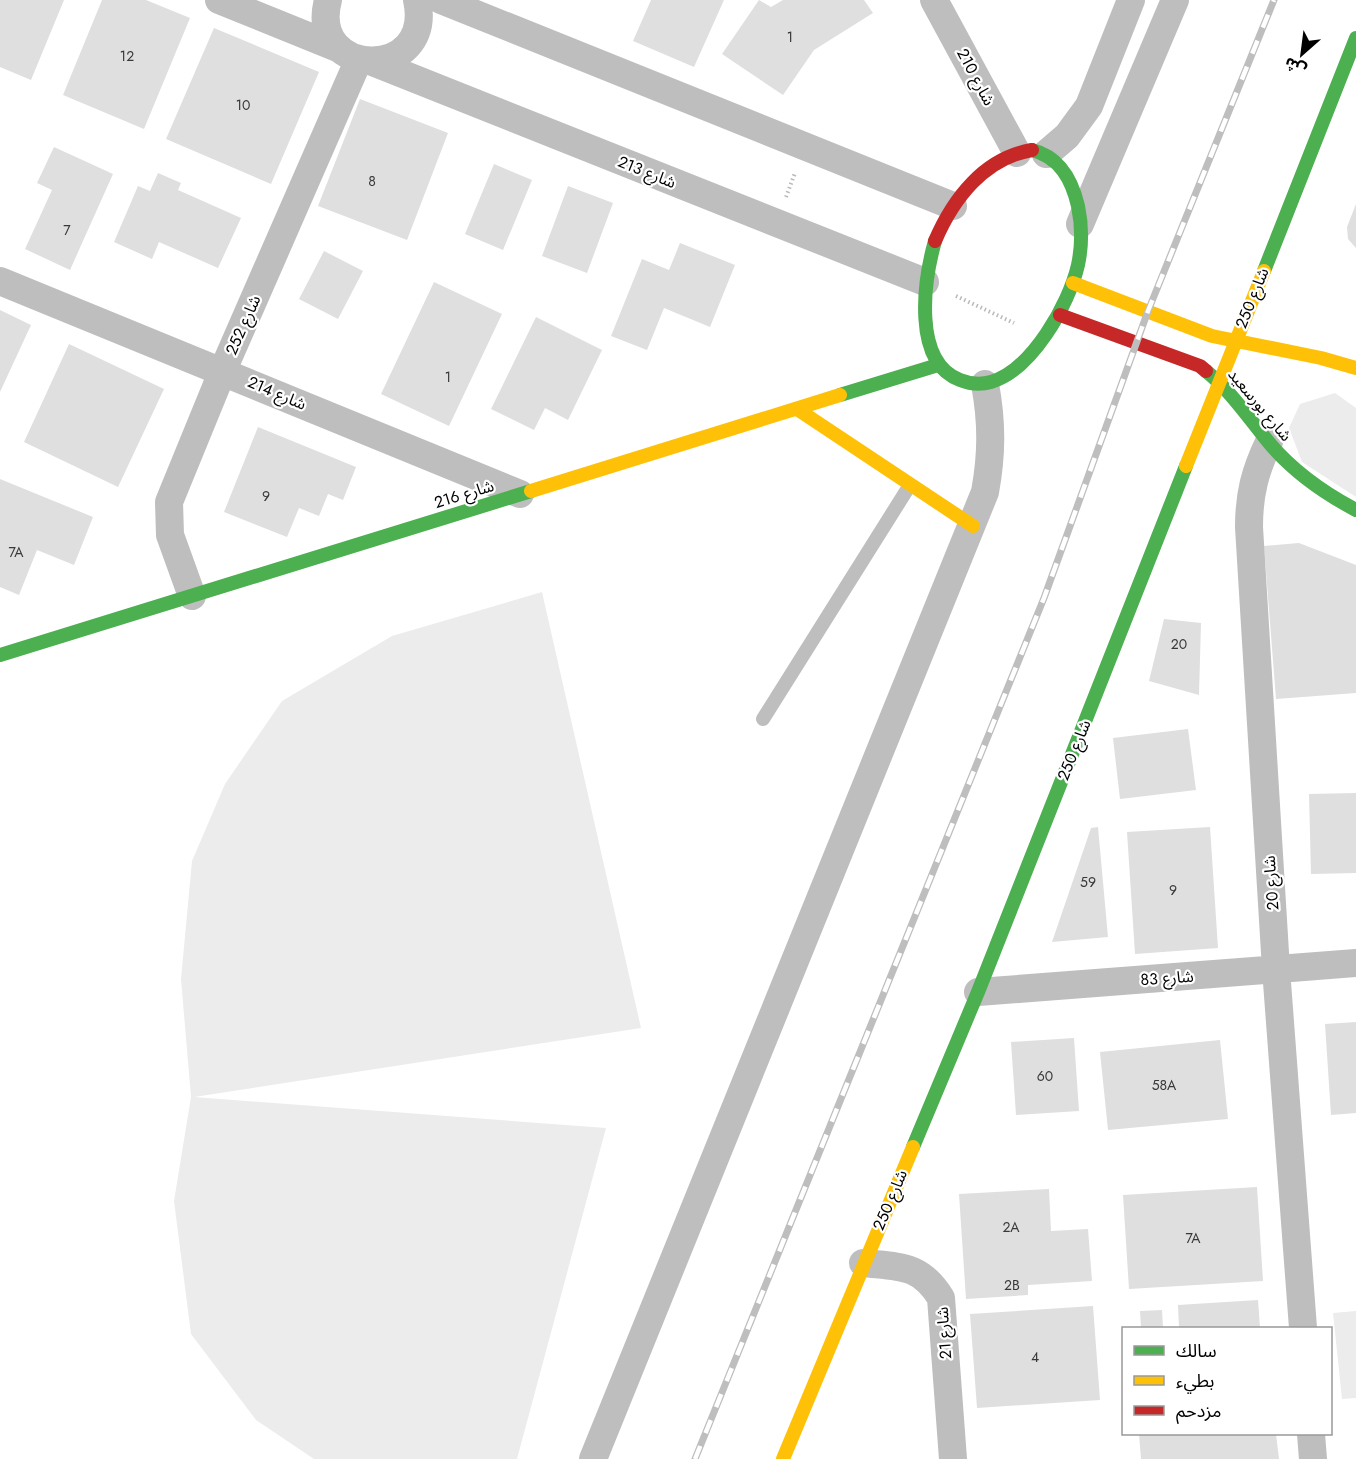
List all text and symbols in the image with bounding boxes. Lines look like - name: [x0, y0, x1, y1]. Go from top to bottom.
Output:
- north arrow: [1272, 24, 1332, 84]
- house number: 1: [787, 27, 793, 47]
- street label: شارع 210: [950, 44, 1001, 110]
- house number: 12: [120, 46, 134, 66]
- text: ش: [1280, 51, 1310, 82]
- house number: 10: [236, 95, 250, 115]
- street label: شارع 213: [614, 150, 680, 195]
- house number: 8: [368, 171, 376, 191]
- house number: 7: [63, 220, 71, 240]
- street label: شارع 250: [1229, 264, 1276, 332]
- street label: شارع 252: [220, 291, 267, 359]
- street label: شارع بورسعيد: [1222, 364, 1297, 447]
- house number: 1: [445, 367, 451, 387]
- street label: شارع 214: [244, 370, 310, 417]
- street label: شارع 216: [431, 474, 497, 515]
- house number: 9: [262, 486, 270, 506]
- house number: 7A: [8, 542, 24, 562]
- house number: 20: [1171, 634, 1187, 654]
- street label: شارع 250: [1051, 716, 1098, 784]
- street label: شارع 20: [1258, 855, 1285, 911]
- house number: 59: [1080, 872, 1096, 892]
- house number: 9: [1169, 880, 1177, 900]
- street label: شارع 83: [1140, 965, 1195, 992]
- house number: 60: [1037, 1066, 1053, 1086]
- house number: 58A: [1152, 1075, 1177, 1095]
- street label: شارع 250: [867, 1166, 914, 1234]
- house number: 2A: [1002, 1217, 1020, 1237]
- house number: 7A: [1185, 1228, 1201, 1248]
- house number: 2B: [1004, 1275, 1020, 1295]
- street label: شارع 21: [931, 1306, 958, 1360]
- legend: [1122, 1327, 1332, 1435]
- text: سالك: [1176, 1338, 1217, 1364]
- house number: 4: [1031, 1347, 1039, 1367]
- text: بطيء: [1176, 1368, 1214, 1394]
- text: مزدحم: [1176, 1398, 1221, 1424]

